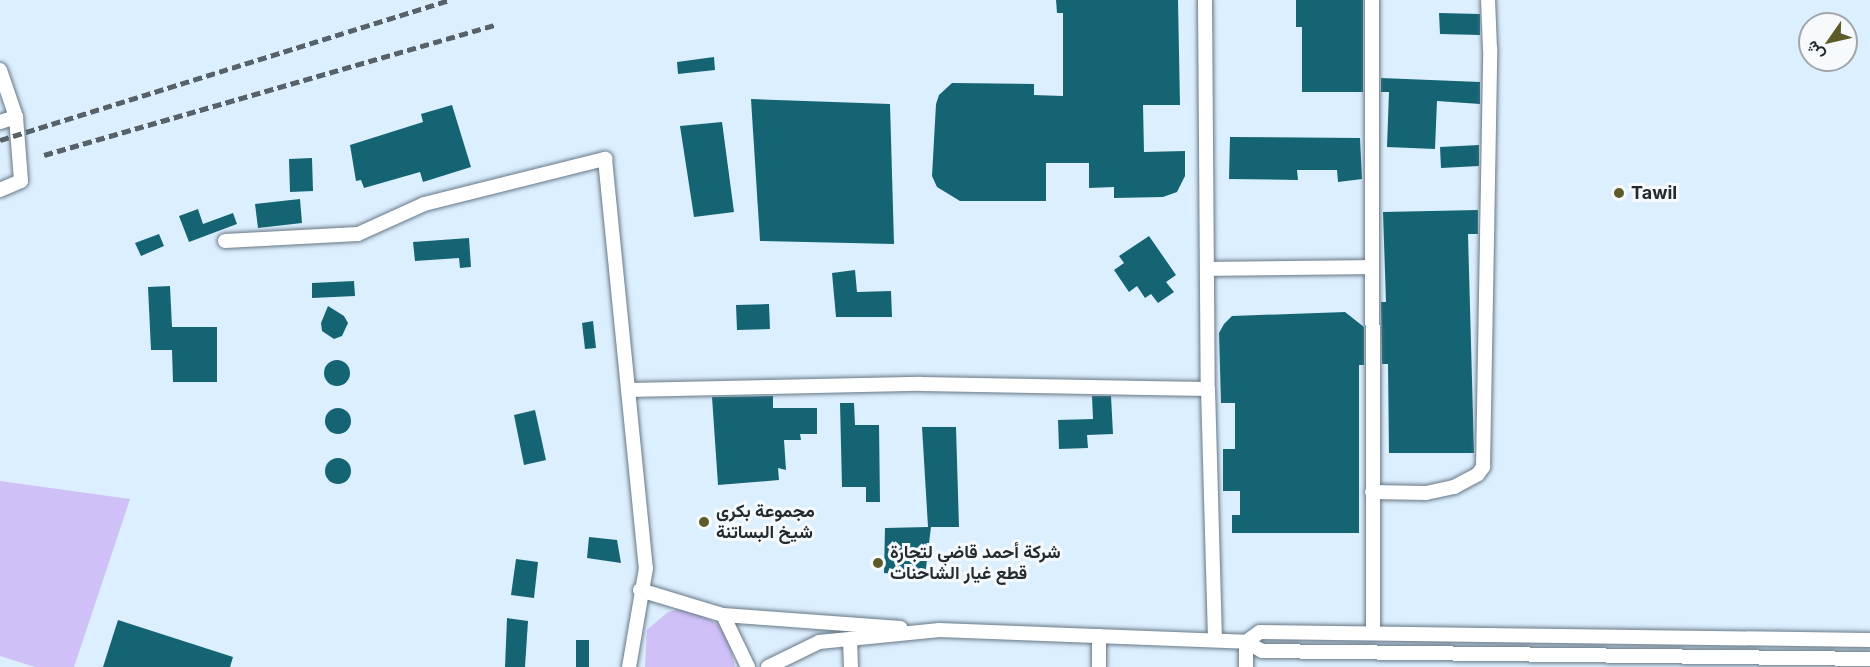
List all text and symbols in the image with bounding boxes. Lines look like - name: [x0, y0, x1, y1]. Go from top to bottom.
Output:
- north arrow: [1798, 12, 1858, 72]
- text: ش: [1801, 37, 1828, 65]
- place label: Tawil: [1631, 182, 1677, 204]
- marker: Tawil: [1612, 186, 1626, 200]
- place label: مجموعة بكري شيخ البساتنة: [716, 501, 815, 544]
- marker: مجموعة بكري شيخ البساتنة: [697, 515, 711, 529]
- place label: شركة أحمد قاضي لتجارة قطع غيار الشاحنات: [890, 542, 1061, 584]
- marker: شركة أحمد قاضي لتجارة قطع غيار الشاحنات: [871, 556, 885, 570]

